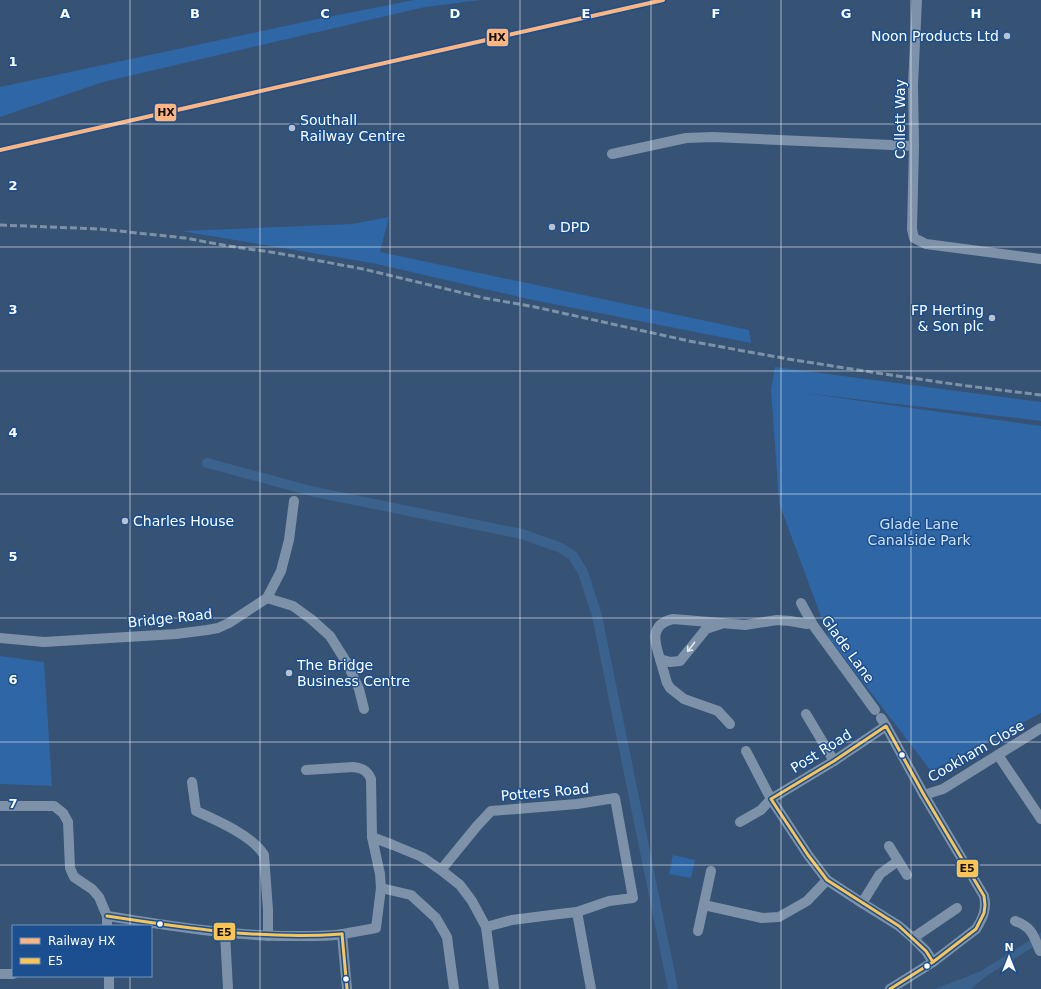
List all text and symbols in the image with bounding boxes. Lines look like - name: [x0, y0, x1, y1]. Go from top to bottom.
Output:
- text: A: [60, 6, 70, 21]
- text: B: [190, 6, 200, 21]
- text: C: [320, 6, 330, 21]
- text: D: [450, 6, 461, 21]
- text: E: [582, 6, 590, 21]
- text: F: [712, 6, 720, 21]
- text: G: [841, 6, 851, 21]
- text: H: [971, 6, 981, 21]
- line badge: HX: [486, 28, 509, 47]
- place label: Noon Products Ltd: [871, 28, 999, 44]
- text: HX: [488, 31, 506, 44]
- marker: Noon Products Ltd: [1002, 31, 1012, 41]
- text: 1: [8, 54, 18, 69]
- street label: Collett Way: [892, 79, 908, 159]
- line badge: HX: [154, 103, 177, 122]
- text: HX: [157, 106, 175, 119]
- place label: Southall Railway Centre: [300, 112, 405, 144]
- marker: Southall Railway Centre: [287, 123, 297, 133]
- text: 2: [8, 178, 18, 193]
- place label: DPD: [560, 219, 590, 235]
- marker: DPD: [547, 222, 557, 232]
- text: 3: [8, 302, 18, 317]
- place label: FP Herting & Son plc: [911, 302, 984, 334]
- marker: FP Herting & Son plc: [987, 313, 997, 323]
- text: 4: [8, 425, 18, 440]
- place label: Charles House: [133, 513, 234, 529]
- marker: Charles House: [120, 516, 130, 526]
- park label: Glade Lane Canalside Park: [867, 516, 971, 548]
- text: 5: [8, 549, 18, 564]
- street label: Bridge Road: [127, 606, 213, 630]
- street label: Glade Lane: [818, 612, 878, 686]
- one-way arrow: [687, 641, 696, 652]
- place label: The Bridge Business Centre: [296, 657, 410, 689]
- marker: The Bridge Business Centre: [284, 668, 294, 678]
- text: 6: [8, 672, 18, 687]
- street label: Cookham Close: [925, 717, 1027, 785]
- street label: Post Road: [788, 726, 854, 776]
- unlabelled marker: [897, 750, 907, 760]
- street label: Potters Road: [500, 780, 590, 804]
- text: 7: [8, 796, 18, 811]
- line badge: E5: [956, 859, 979, 878]
- text: E5: [959, 862, 975, 875]
- unlabelled marker: [155, 919, 165, 929]
- line badge: E5: [213, 922, 236, 941]
- legend: [12, 925, 152, 977]
- text: E5: [216, 926, 232, 939]
- text: Railway HX: [48, 934, 115, 948]
- north arrow: [989, 937, 1029, 977]
- text: N: [1004, 941, 1014, 954]
- text: E5: [48, 954, 63, 968]
- unlabelled marker: [922, 961, 932, 971]
- unlabelled marker: [341, 974, 351, 984]

